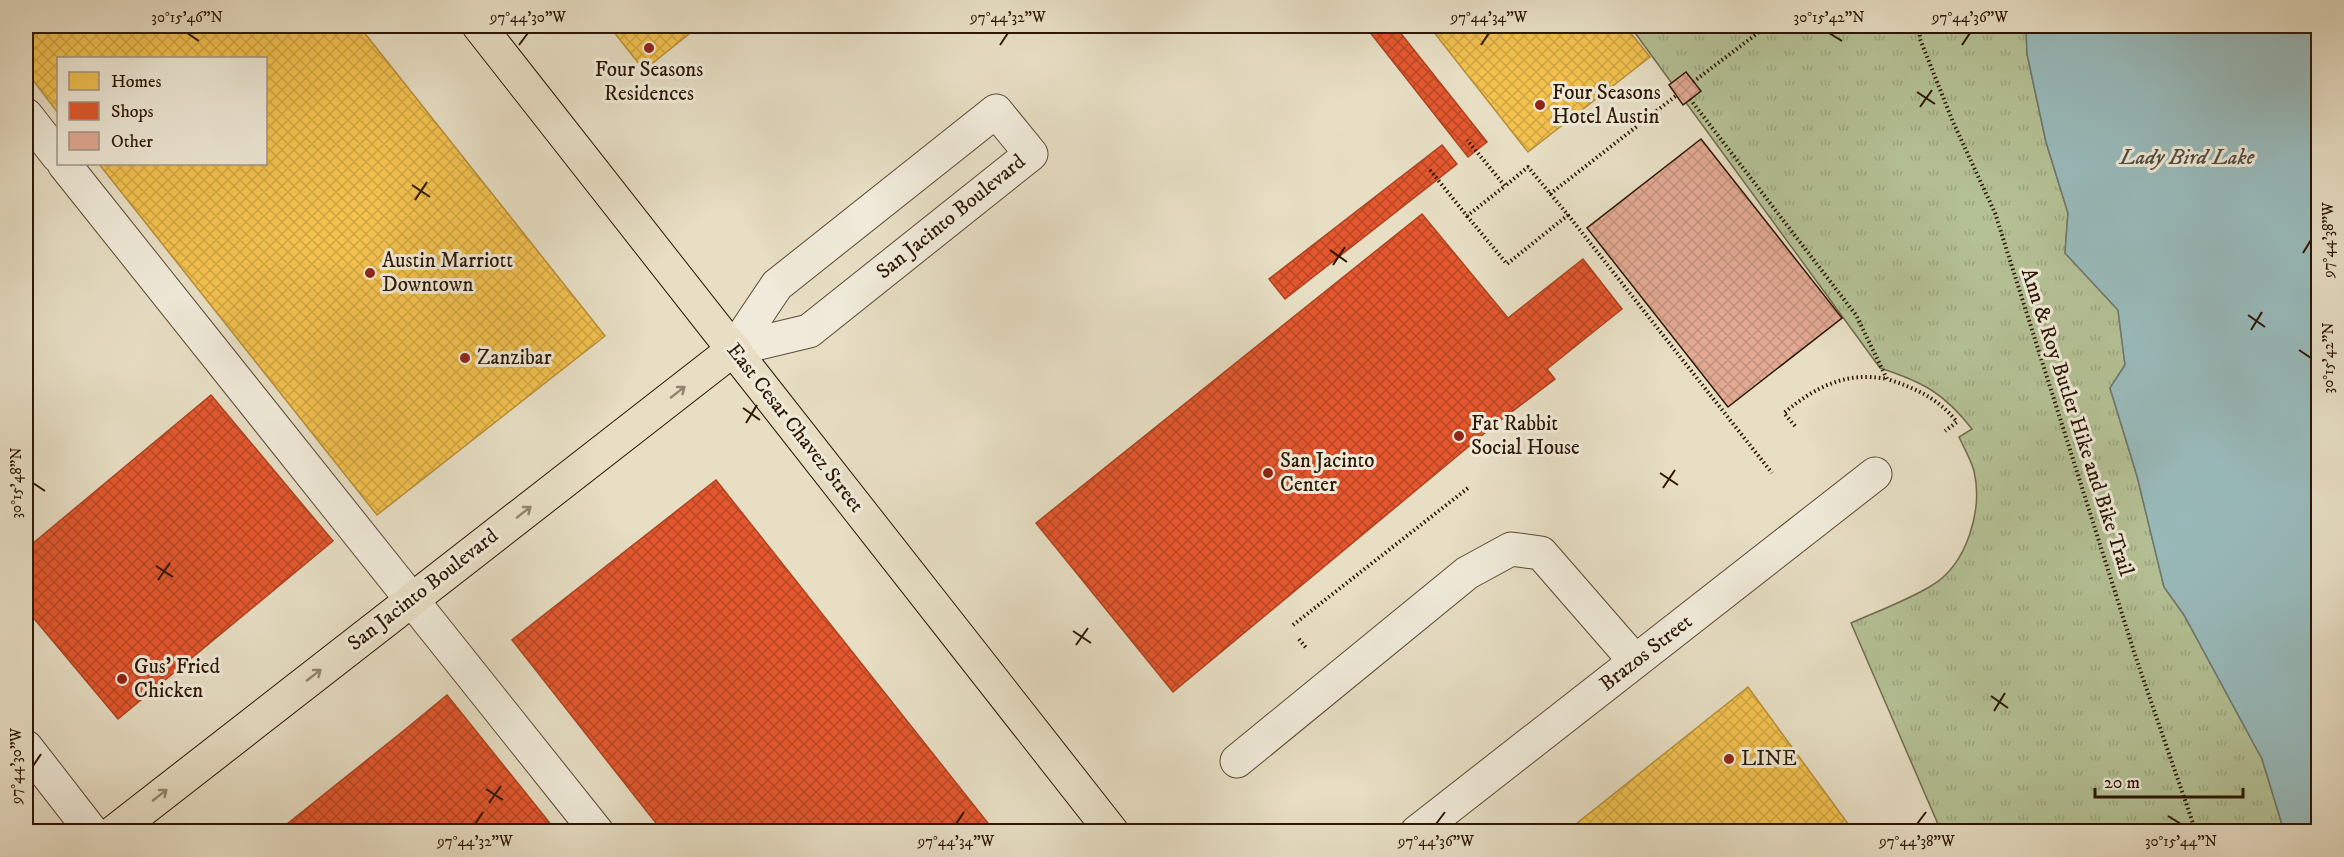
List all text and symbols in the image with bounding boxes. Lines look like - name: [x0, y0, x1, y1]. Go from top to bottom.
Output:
- text: 30°15'46"N: [151, 8, 223, 27]
- text: 97°44'30"W: [489, 8, 566, 27]
- text: 97°44'32"W: [969, 8, 1046, 27]
- text: 97°44'34"W: [1450, 8, 1528, 27]
- text: 30°15'42"N: [1794, 8, 1864, 27]
- text: 97°44'36"W: [1931, 8, 2008, 27]
- marker: Four Seasons Residences: [642, 41, 656, 55]
- legend: [57, 57, 267, 165]
- place label: Four Seasons Residences: [595, 57, 703, 107]
- text: Homes: [111, 71, 162, 93]
- place label: Four Seasons Hotel Austin: [1552, 80, 1661, 130]
- marker: Four Seasons Hotel Austin: [1533, 98, 1547, 112]
- text: Shops: [111, 101, 154, 123]
- text: Other: [111, 131, 153, 153]
- water label: Lady Bird Lake: [2118, 144, 2255, 171]
- street label: San Jacinto Boulevard: [871, 149, 1031, 285]
- text: 97°44'38"W: [2319, 202, 2338, 279]
- place label: Austin Marriott Downtown: [382, 248, 513, 298]
- street label: Ann & Roy Butler Hike and Bike Trail: [2015, 265, 2139, 580]
- marker: Austin Marriott Downtown: [363, 266, 377, 280]
- text: 30°15'42"N: [2319, 323, 2338, 393]
- street label: East Cesar Chavez Street: [721, 338, 869, 518]
- place label: Zanzibar: [477, 345, 552, 371]
- marker: Zanzibar: [458, 351, 472, 365]
- one-way arrow: [669, 386, 685, 399]
- place label: Fat Rabbit Social House: [1471, 411, 1580, 461]
- marker: Fat Rabbit Social House: [1452, 429, 1466, 443]
- text: 30°15'48"N: [7, 447, 26, 519]
- place label: San Jacinto Center: [1280, 448, 1375, 498]
- marker: San Jacinto Center: [1261, 466, 1275, 480]
- one-way arrow: [515, 505, 531, 518]
- street label: San Jacinto Boulevard: [342, 523, 504, 657]
- street label: Brazos Street: [1594, 609, 1698, 697]
- place label: Gus' Fried Chicken: [134, 654, 220, 704]
- one-way arrow: [306, 669, 322, 682]
- marker: Gus' Fried Chicken: [115, 672, 129, 686]
- text: 97°44'30"W: [7, 728, 26, 805]
- place label: LINE: [1741, 746, 1797, 772]
- marker: LINE: [1722, 752, 1736, 766]
- scale bar: [2095, 761, 2244, 799]
- text: 20 m: [2104, 772, 2140, 794]
- one-way arrow: [152, 789, 168, 802]
- text: 97°44'32"W: [436, 832, 513, 851]
- text: 97°44'34"W: [917, 832, 995, 851]
- text: 97°44'36"W: [1397, 832, 1474, 851]
- text: 97°44'38"W: [1878, 832, 1955, 851]
- text: 30°15'44"N: [2145, 832, 2217, 851]

